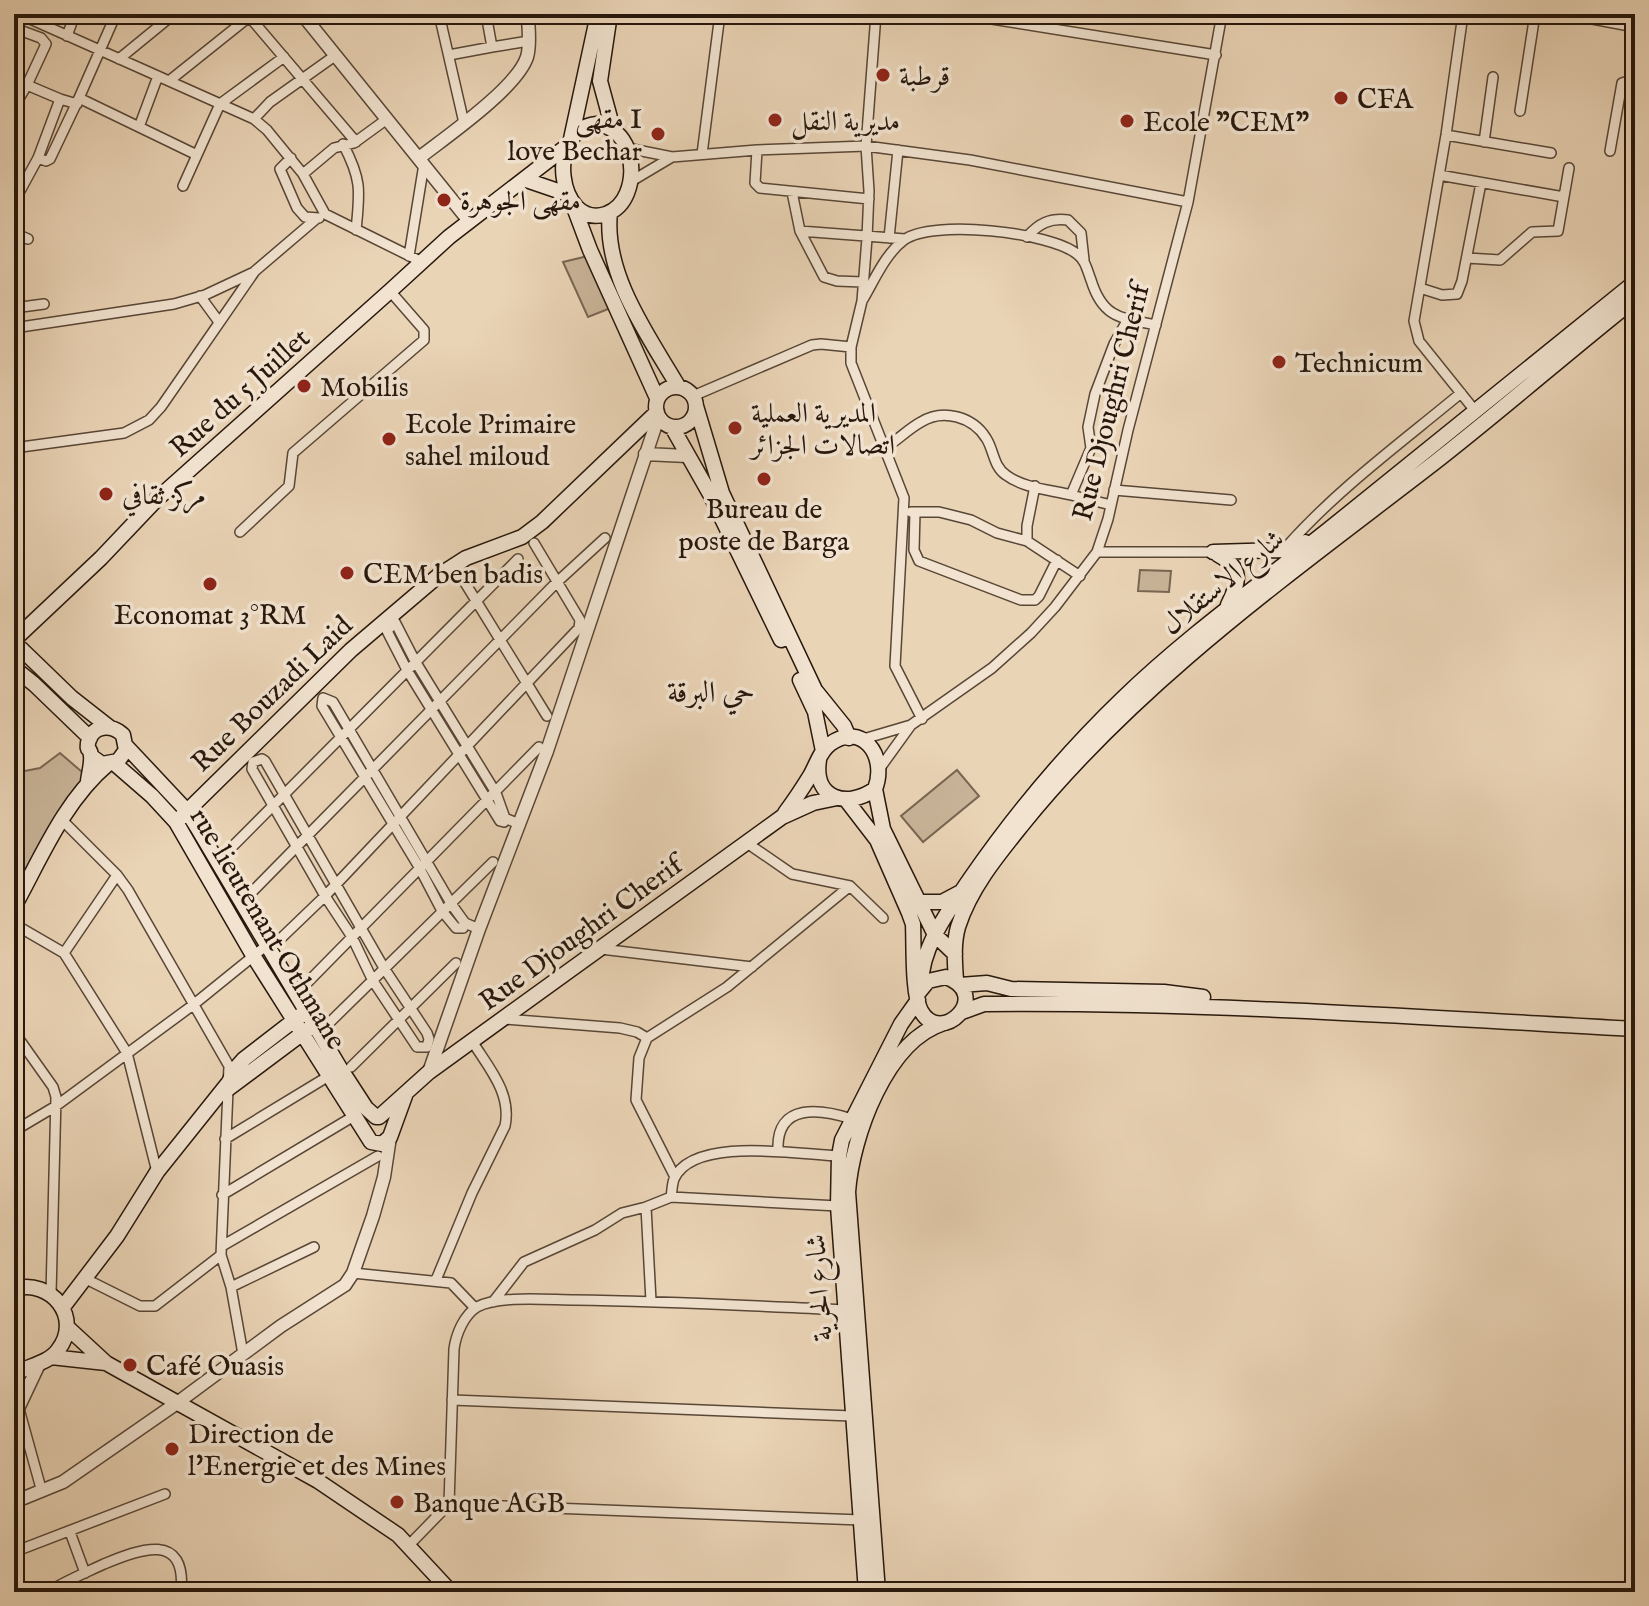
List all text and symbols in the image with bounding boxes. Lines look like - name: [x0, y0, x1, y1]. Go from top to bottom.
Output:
- place label: قرطبة: [899, 60, 950, 95]
- marker: قرطبة: [874, 66, 892, 84]
- place label: CFA: [1357, 83, 1414, 118]
- marker: CFA: [1332, 89, 1350, 107]
- place label: مقهى I love Bechar: [508, 103, 642, 170]
- place label: مديرية النقل: [791, 105, 900, 140]
- place label: Ecole "CEM": [1143, 106, 1310, 141]
- marker: مديرية النقل: [766, 111, 784, 129]
- marker: Ecole "CEM": [1118, 112, 1136, 130]
- marker: مقهى I love Bechar: [649, 125, 667, 143]
- place label: مقهى الجوهرة: [460, 185, 581, 220]
- marker: مقهى الجوهرة: [435, 191, 453, 209]
- street label: Rue Djoughri Cherif: [1066, 276, 1160, 525]
- street label: Rue du 5 Juillet: [163, 321, 318, 466]
- place label: Technicum: [1295, 347, 1423, 382]
- marker: Technicum: [1270, 353, 1288, 371]
- place label: Mobilis: [320, 371, 408, 406]
- marker: Mobilis: [295, 377, 313, 395]
- place label: المديرية العملية اتصالات الجزائر: [748, 397, 895, 464]
- place label: Ecole Primaire sahel miloud: [405, 408, 576, 475]
- marker: المديرية العملية اتصالات الجزائر: [726, 419, 744, 437]
- marker: Ecole Primaire sahel miloud: [380, 430, 398, 448]
- marker: Bureau de poste de Barga: [755, 470, 773, 488]
- place label: مركز ثقافي: [122, 479, 206, 517]
- marker: مركز ثقافي: [97, 485, 115, 503]
- place label: Bureau de poste de Barga: [679, 493, 850, 560]
- street label: شارع الاستقلال: [1155, 523, 1295, 646]
- place label: CEM ben badis: [363, 558, 543, 593]
- marker: CEM ben badis: [338, 564, 356, 582]
- marker: Economat 3°RM: [201, 575, 219, 593]
- place label: Economat 3°RM: [114, 599, 306, 634]
- street label: Rue Bouzadi Laid: [185, 609, 361, 781]
- district label: حي البرقة: [667, 675, 755, 716]
- street label: rue lieutenant Othmane: [181, 802, 353, 1056]
- street label: Rue Djoughri Cherif: [473, 846, 694, 1020]
- street label: شارع الحرية: [799, 1233, 846, 1343]
- place label: Café Ouasis: [146, 1350, 284, 1385]
- marker: Café Ouasis: [121, 1356, 139, 1374]
- place label: Direction de l'Energie et des Mines: [188, 1418, 446, 1485]
- marker: Direction de l'Energie et des Mines: [163, 1440, 181, 1458]
- place label: Banque AGB: [413, 1487, 565, 1522]
- marker: Banque AGB: [388, 1493, 406, 1511]

